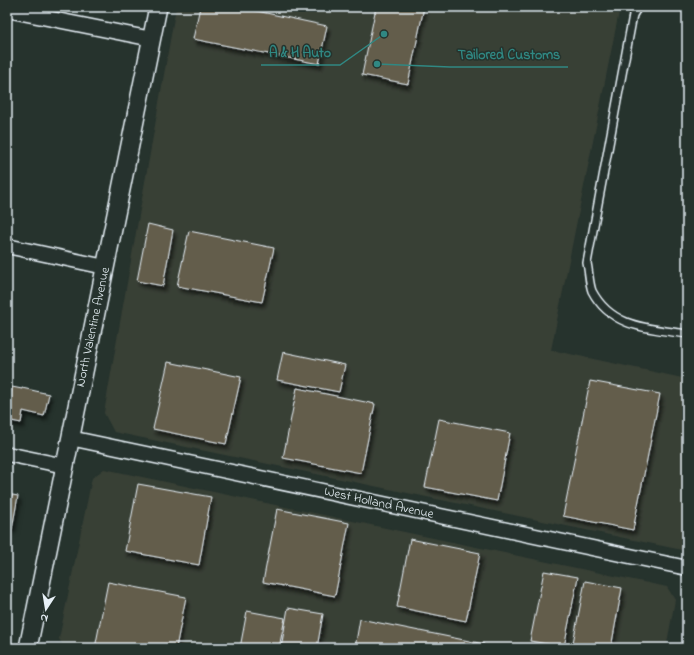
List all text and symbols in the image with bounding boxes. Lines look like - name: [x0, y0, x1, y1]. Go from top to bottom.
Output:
- callout: A & H Auto: [261, 39, 340, 65]
- callout: Tailored Customs: [450, 41, 568, 67]
- text: A & H Auto: [269, 43, 331, 64]
- text: Tailored Customs: [458, 45, 560, 66]
- street label: North Valentine Avenue: [71, 265, 115, 389]
- street label: West Holland Avenue: [323, 482, 436, 524]
- north arrow: [26, 589, 66, 629]
- text: N: [39, 609, 49, 626]

